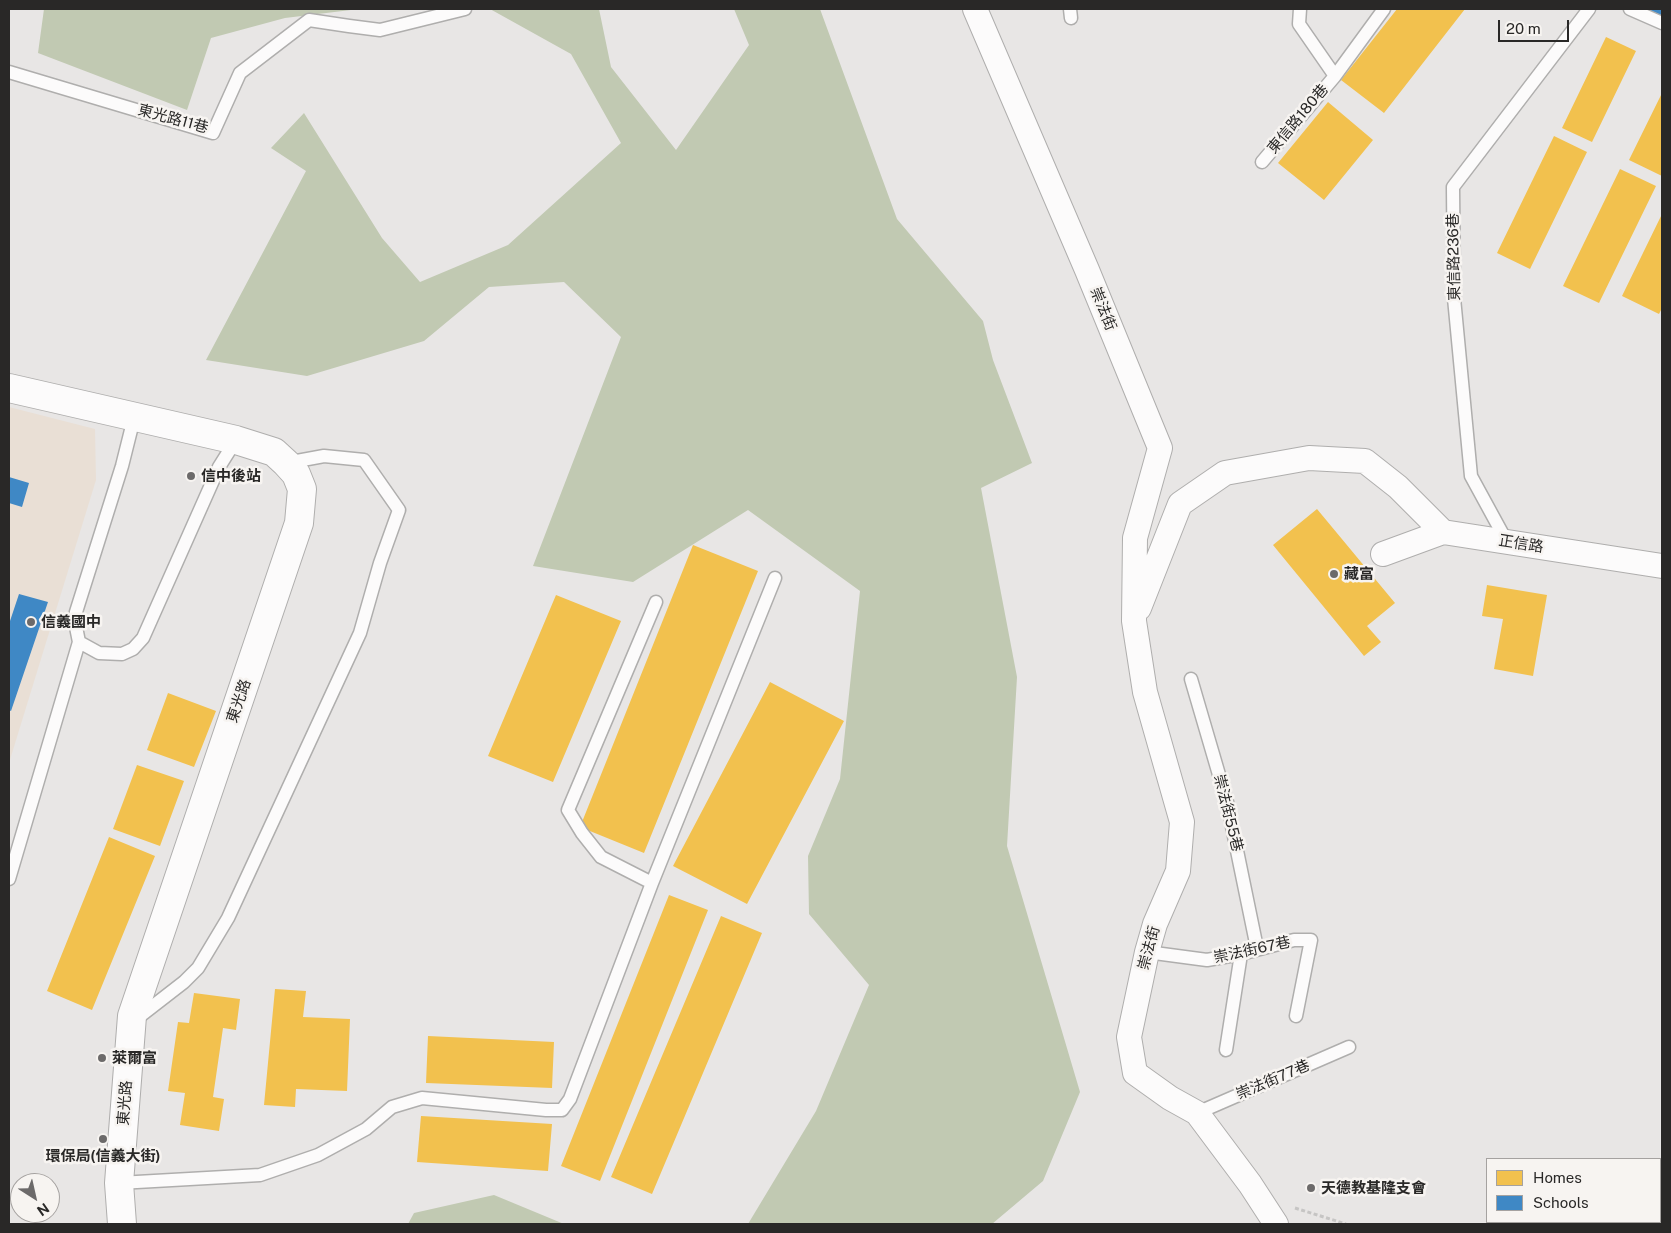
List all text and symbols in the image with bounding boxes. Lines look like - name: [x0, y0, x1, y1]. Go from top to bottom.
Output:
- scale bar: [1501, 10, 1572, 42]
- text: 20 m: [1506, 20, 1541, 37]
- street label: 東信路180巷: [1264, 81, 1332, 157]
- street label: 東光路11巷: [136, 101, 210, 137]
- street label: 東信路236巷: [1444, 213, 1464, 301]
- street label: 崇法街: [1086, 285, 1120, 333]
- place label: 信中後站: [201, 467, 261, 485]
- marker: 信中後站: [185, 470, 197, 482]
- street label: 正信路: [1497, 532, 1545, 556]
- place label: 藏富: [1344, 565, 1374, 583]
- marker: 藏富: [1328, 568, 1340, 580]
- place label: 信義國中: [41, 613, 101, 631]
- marker: 信義國中: [25, 616, 37, 628]
- street label: 東光路: [223, 677, 255, 725]
- street label: 崇法街55巷: [1210, 772, 1246, 854]
- street label: 崇法街: [1134, 924, 1164, 972]
- street label: 崇法街67巷: [1212, 933, 1292, 967]
- place label: 萊爾富: [112, 1049, 157, 1067]
- marker: 萊爾富: [96, 1052, 108, 1064]
- street label: 崇法街77巷: [1233, 1056, 1313, 1104]
- street label: 東光路: [114, 1080, 136, 1126]
- marker: 環保局(信義大街): [97, 1133, 109, 1145]
- place label: 環保局(信義大街): [45, 1147, 161, 1165]
- legend: [1486, 1158, 1661, 1223]
- text: Homes: [1533, 1169, 1582, 1186]
- north arrow: [10, 1173, 60, 1223]
- place label: 天德教基隆支會: [1321, 1179, 1426, 1197]
- marker: 天德教基隆支會: [1305, 1182, 1317, 1194]
- text: Schools: [1533, 1194, 1589, 1211]
- text: N: [34, 1200, 52, 1219]

